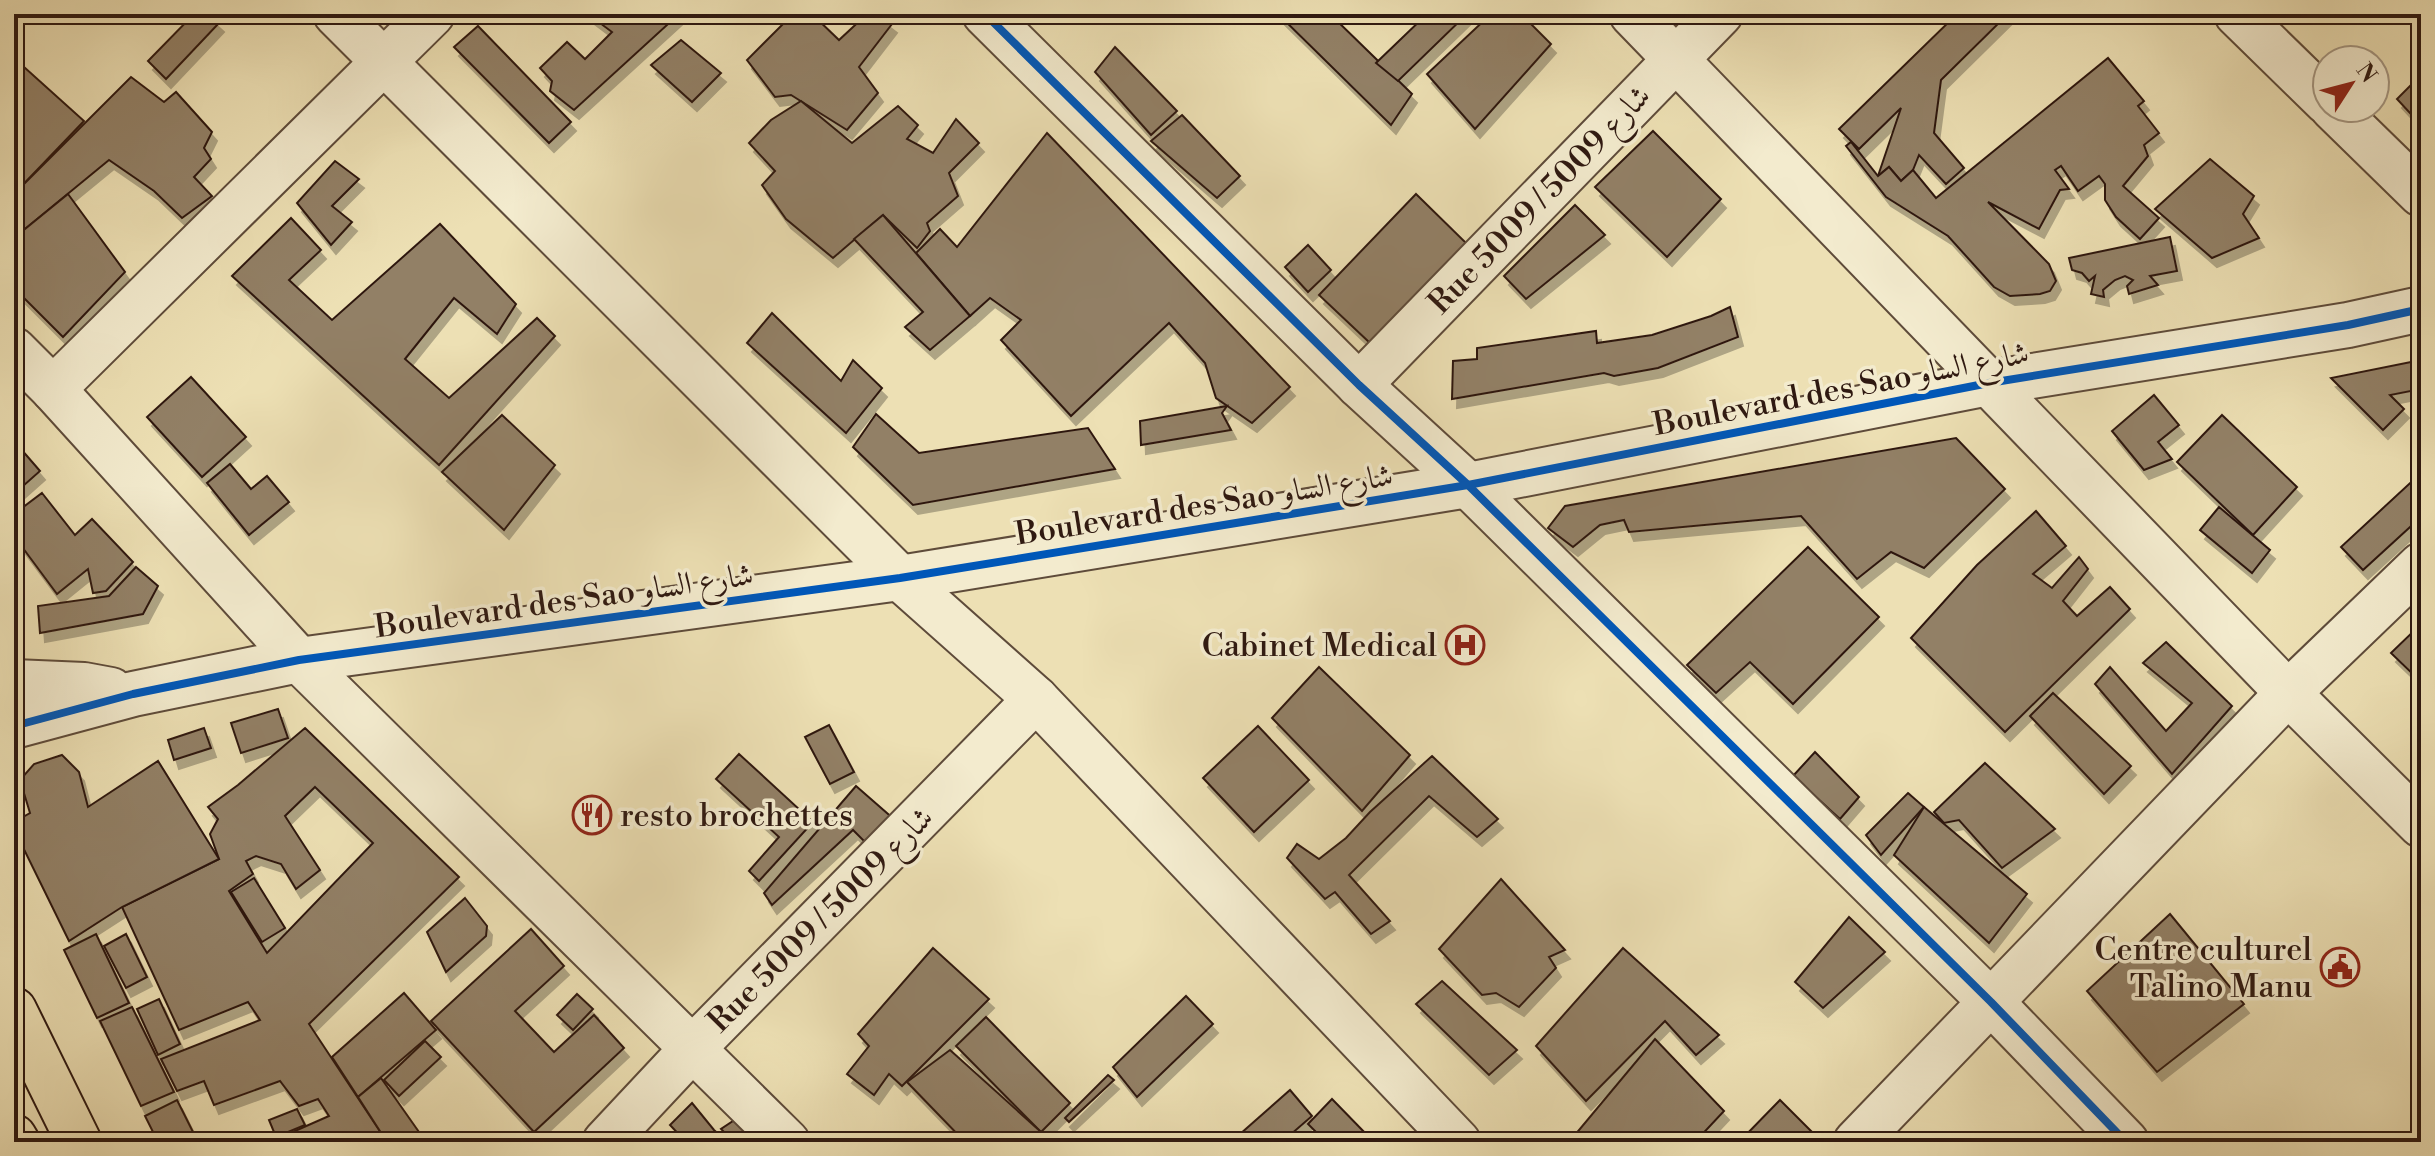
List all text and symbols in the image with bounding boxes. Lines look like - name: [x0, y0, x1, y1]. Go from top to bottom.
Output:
- north arrow: [2311, 44, 2391, 124]
- text: N: [2350, 58, 2382, 89]
- street label: Rue 5009 / شارع 5009: [1420, 77, 1664, 327]
- street label: Boulevard des Sao شارع الساو: [1649, 333, 2033, 451]
- street label: Boulevard des Sao شارع الساو: [1012, 455, 1397, 561]
- street label: Boulevard des Sao شارع الساو: [371, 555, 757, 653]
- hospital icon: Cabinet Medical: [1444, 624, 1486, 666]
- place label: Cabinet Medical: [1202, 626, 1438, 666]
- restaurant icon: resto brochettes: [571, 794, 613, 836]
- place label: resto brochettes: [620, 796, 853, 836]
- street label: Rue 5009 / شارع 5009: [699, 798, 946, 1045]
- place label: Centre culturel Talino Manu: [2094, 930, 2313, 1007]
- public building icon: Centre culturel Talino Manu: [2319, 946, 2361, 988]

